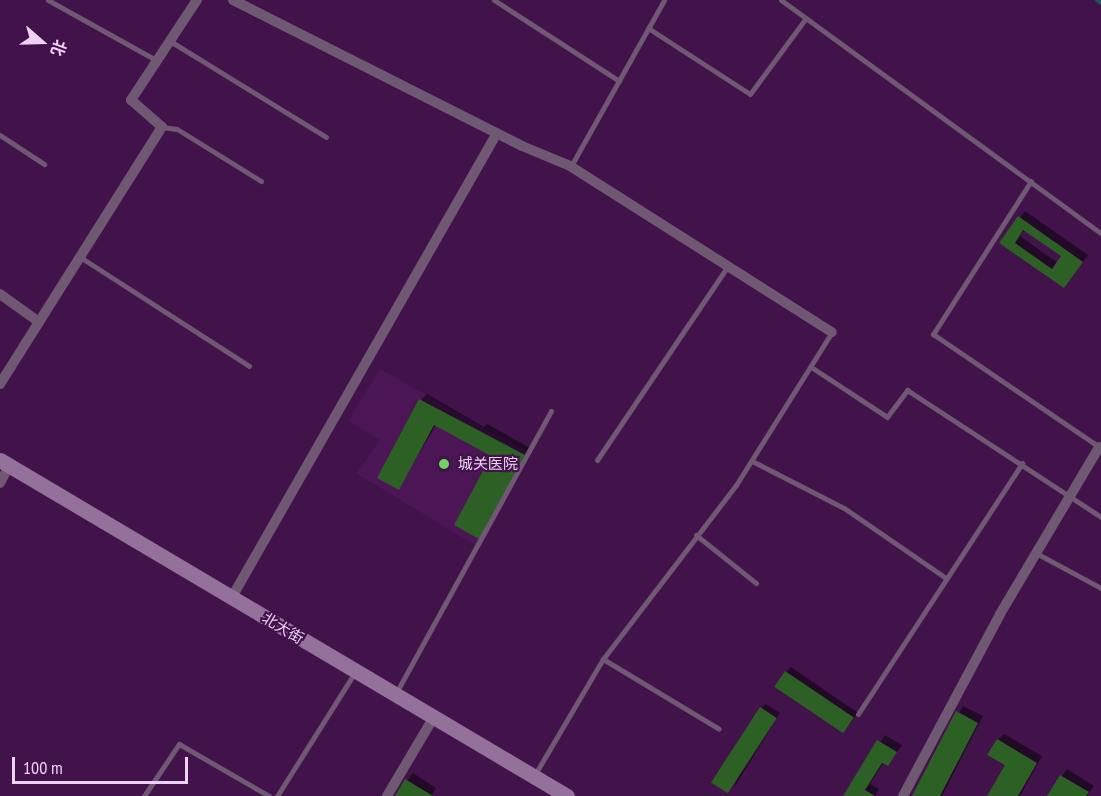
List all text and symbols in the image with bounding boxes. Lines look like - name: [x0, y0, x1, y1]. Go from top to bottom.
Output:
- north arrow: [12, 12, 72, 72]
- text: 北: [47, 37, 71, 59]
- marker: 城关医院: [435, 455, 453, 473]
- place label: 城关医院: [458, 455, 518, 473]
- street label: 北大街: [259, 609, 307, 647]
- scale bar: [15, 745, 190, 783]
- text: 100 m: [23, 756, 63, 779]

